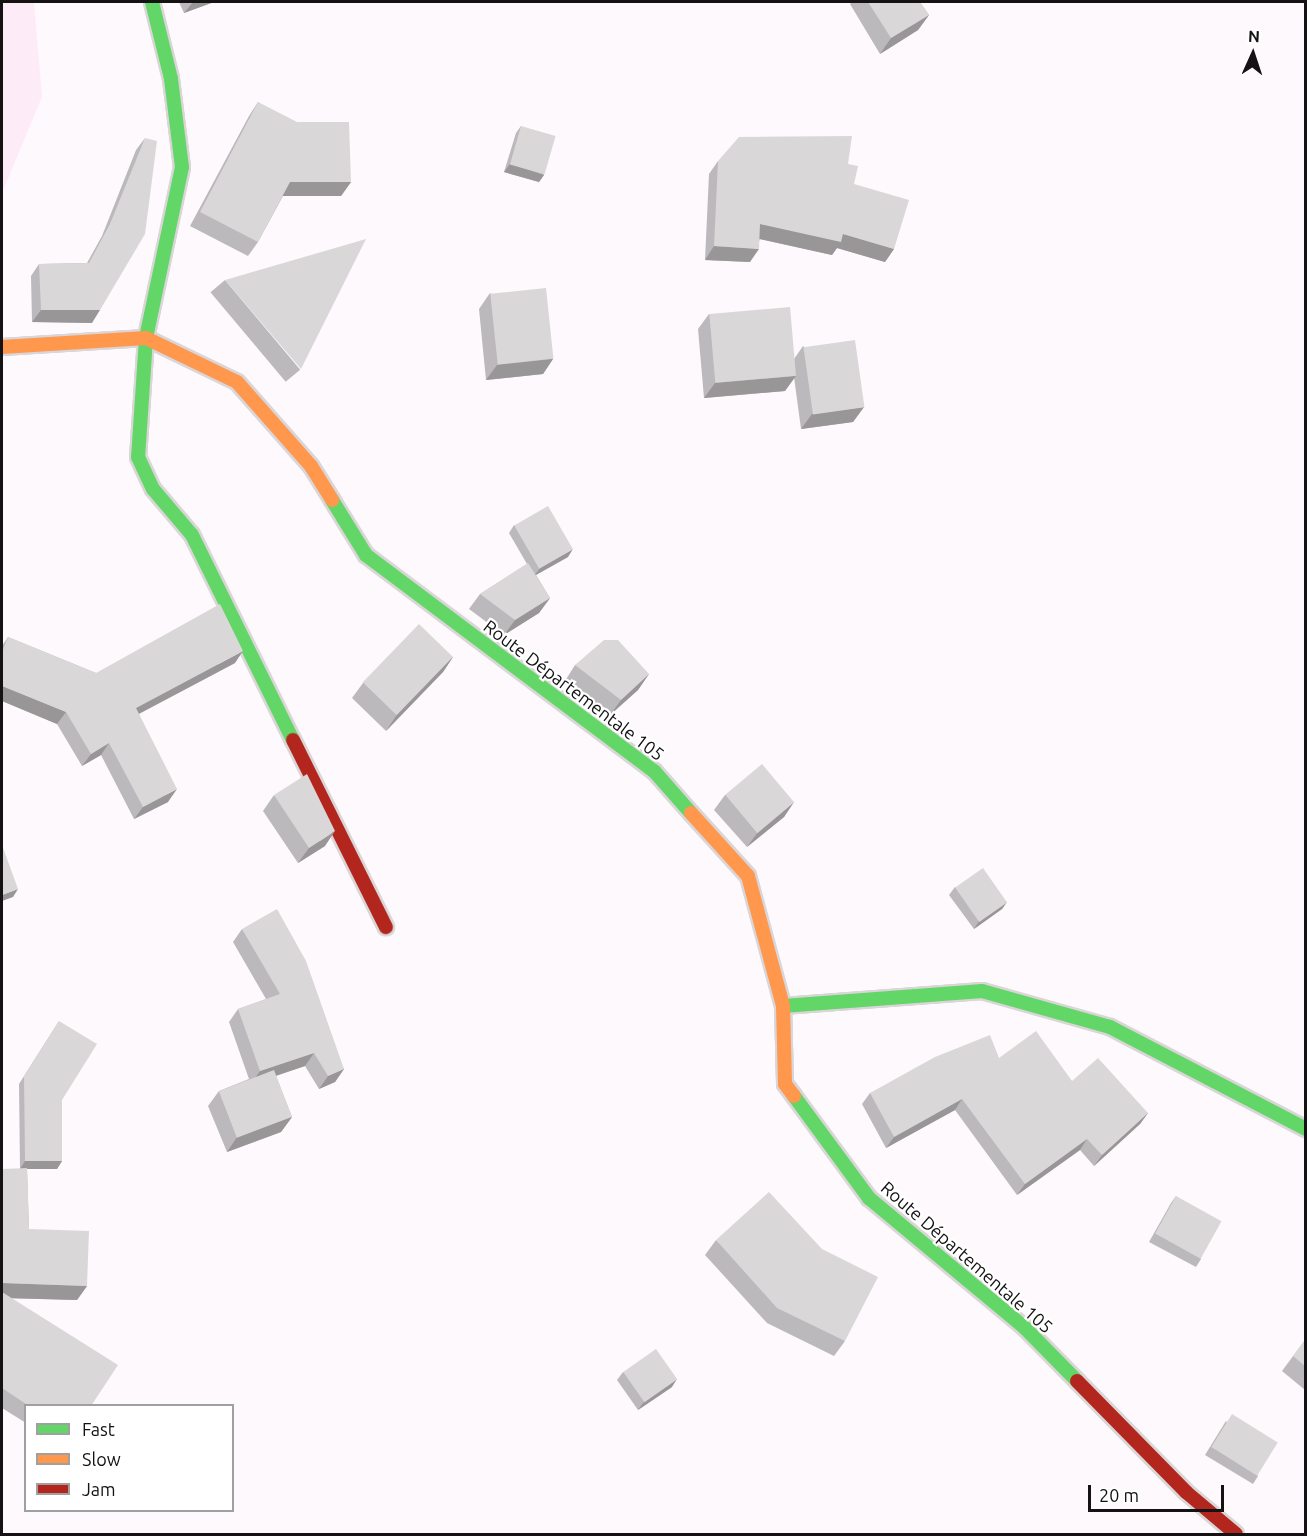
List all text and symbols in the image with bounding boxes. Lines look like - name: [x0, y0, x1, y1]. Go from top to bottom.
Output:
- north arrow: [1223, 24, 1283, 84]
- text: N: [1248, 27, 1260, 45]
- street label: Route Départementale 105: [479, 615, 669, 765]
- street label: Route Départementale 105: [877, 1176, 1057, 1338]
- legend: [24, 1404, 234, 1512]
- text: Fast: [82, 1419, 115, 1439]
- text: Slow: [82, 1449, 121, 1469]
- scale bar: [1091, 1473, 1228, 1511]
- text: Jam: [82, 1479, 116, 1499]
- text: 20 m: [1099, 1485, 1139, 1505]

